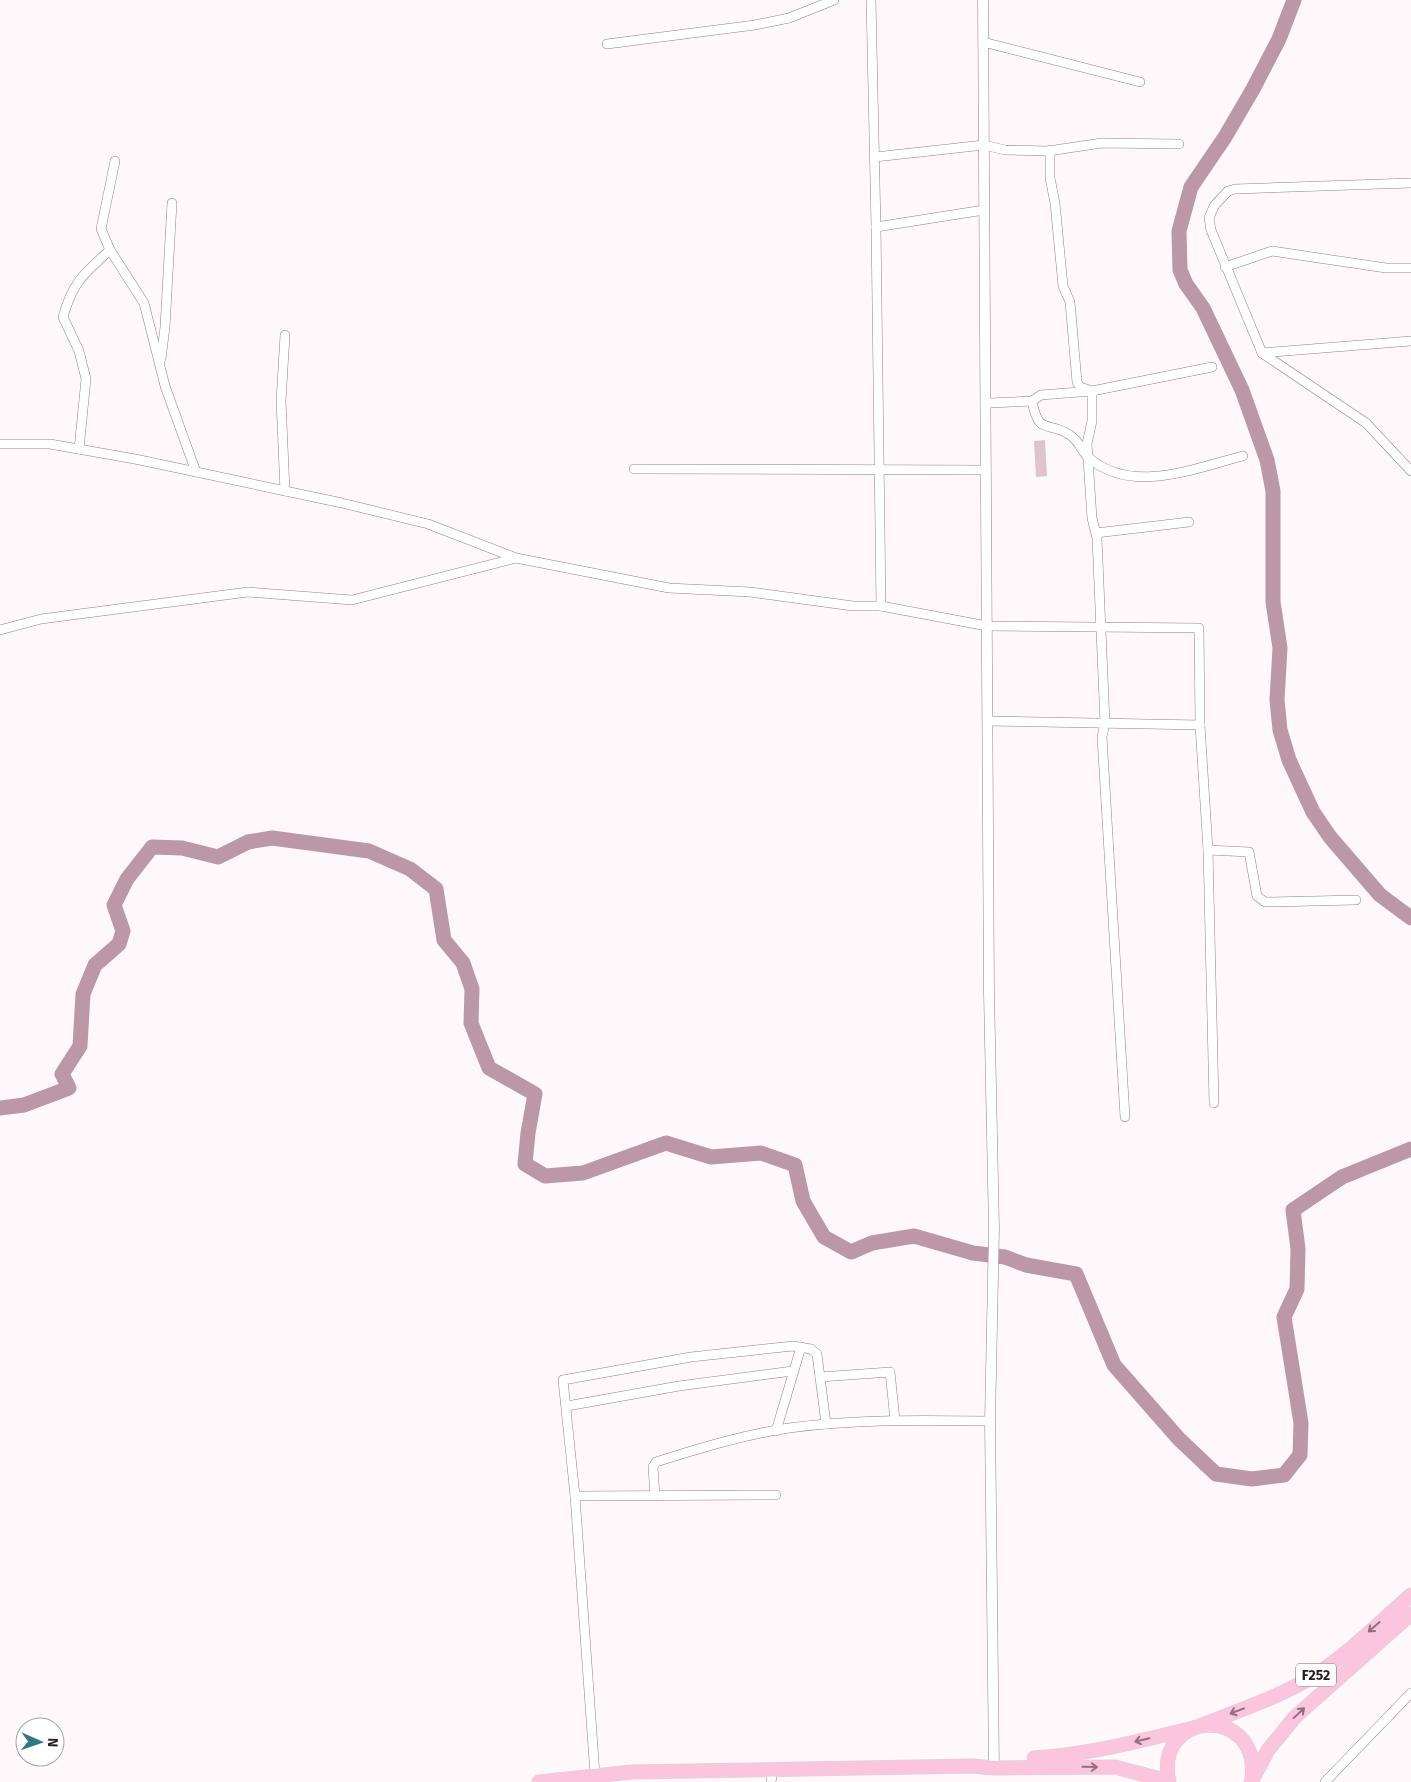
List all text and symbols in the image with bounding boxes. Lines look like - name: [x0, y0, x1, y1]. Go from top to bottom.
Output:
- one-way arrow: [1368, 1621, 1381, 1633]
- road number: F252: [1296, 1664, 1336, 1686]
- one-way arrow: [1230, 1707, 1245, 1716]
- one-way arrow: [1293, 1707, 1306, 1719]
- north arrow: [15, 1717, 65, 1767]
- one-way arrow: [1135, 1736, 1151, 1745]
- text: N: [44, 1737, 61, 1747]
- one-way arrow: [1082, 1762, 1098, 1771]

